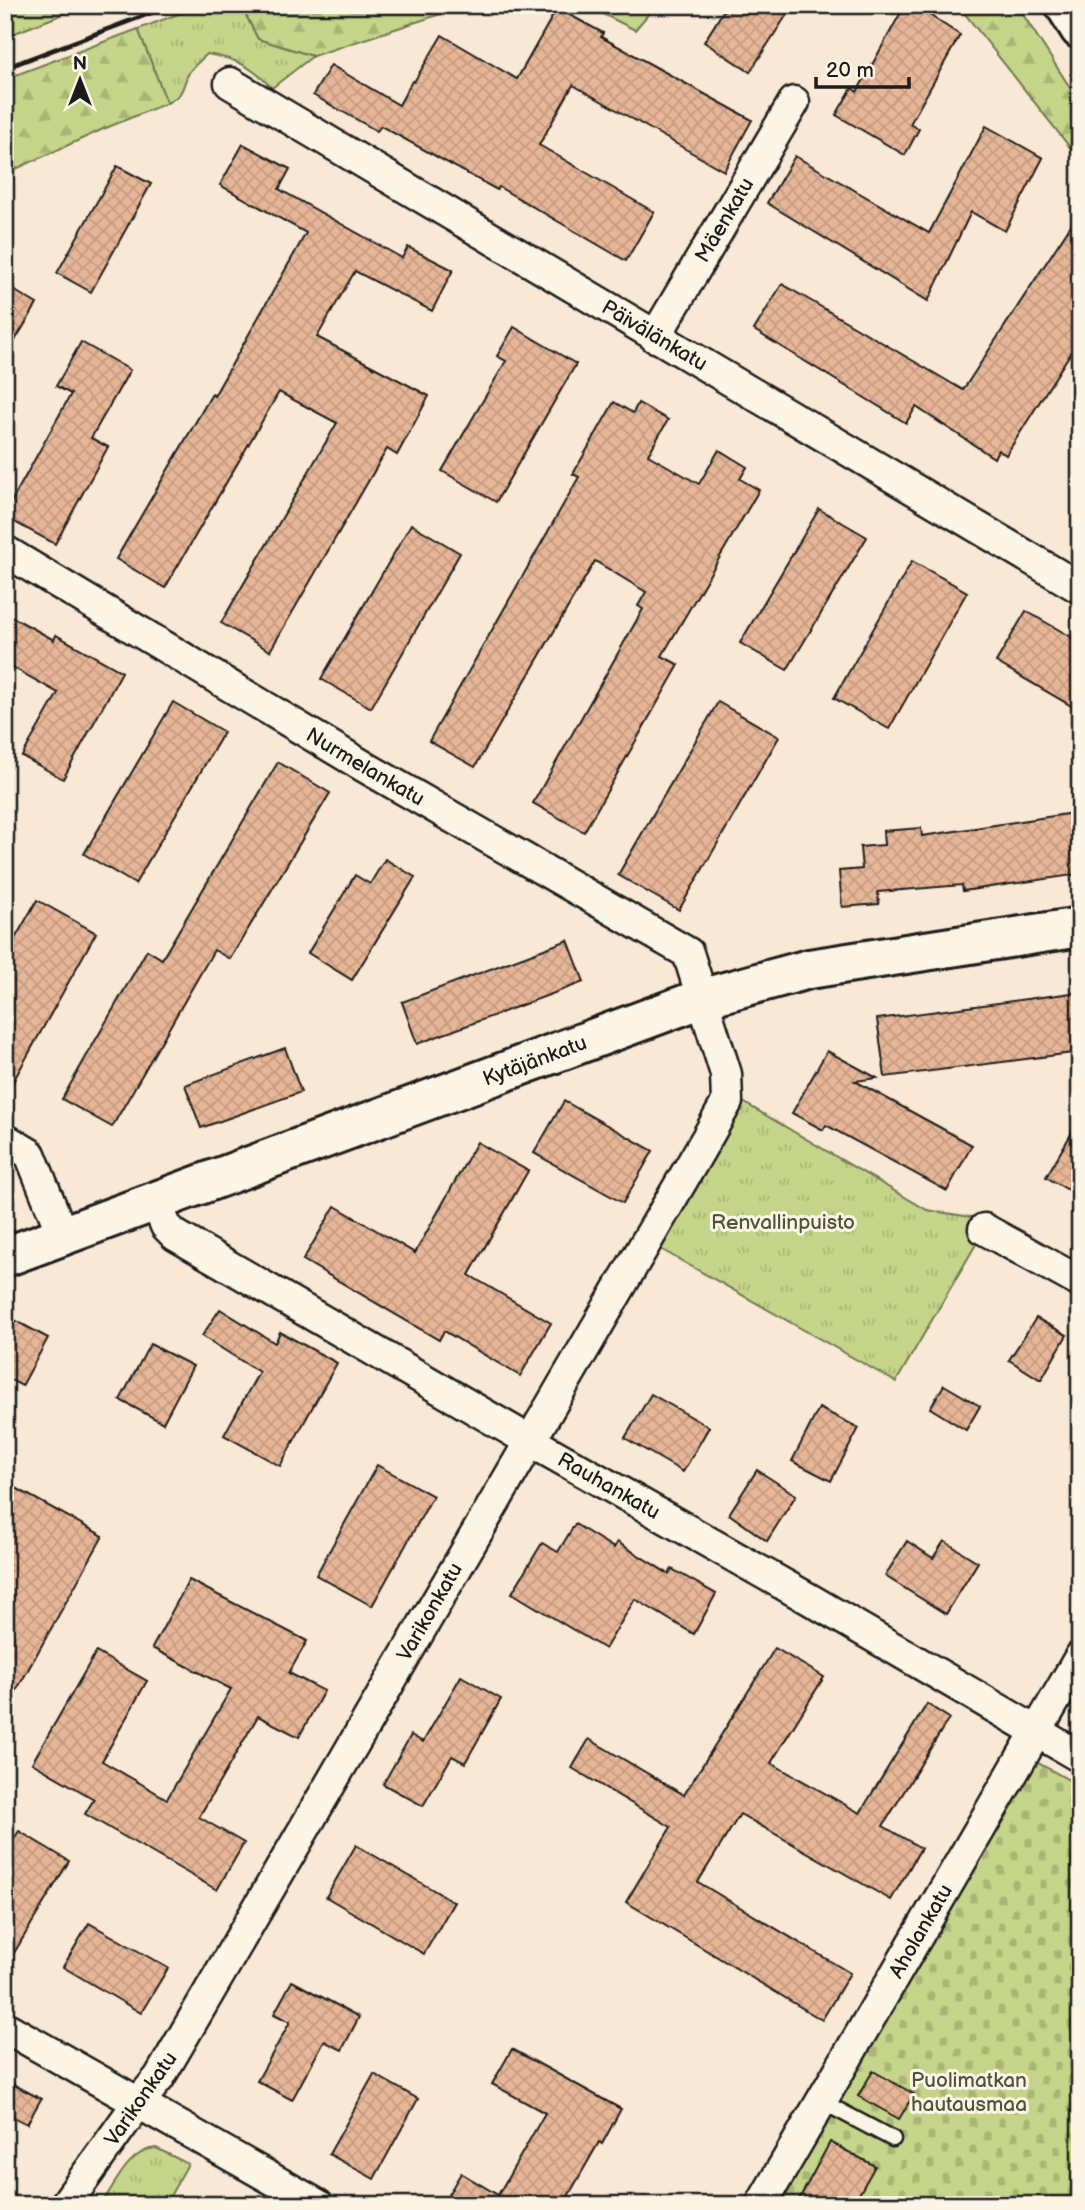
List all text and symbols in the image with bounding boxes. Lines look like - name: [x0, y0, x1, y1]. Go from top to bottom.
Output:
- north arrow: [46, 46, 116, 116]
- scale bar: [816, 46, 908, 90]
- text: N: [73, 53, 87, 76]
- text: 20 m: [826, 58, 874, 83]
- street label: Mäenkatu: [689, 173, 759, 267]
- street label: Päivälänkatu: [597, 294, 712, 376]
- street label: Nurmelankatu: [302, 722, 429, 811]
- street label: Kytäjänkatu: [479, 1030, 590, 1091]
- park label: Renvallinpuisto: [711, 1210, 855, 1235]
- street label: Rauhankatu: [553, 1447, 665, 1525]
- street label: Varikonkatu: [392, 1558, 468, 1666]
- street label: Aholankatu: [883, 1880, 958, 1983]
- street label: Varikonkatu: [99, 2047, 183, 2151]
- park label: Puolimatkan hautausmaa: [911, 2068, 1027, 2117]

